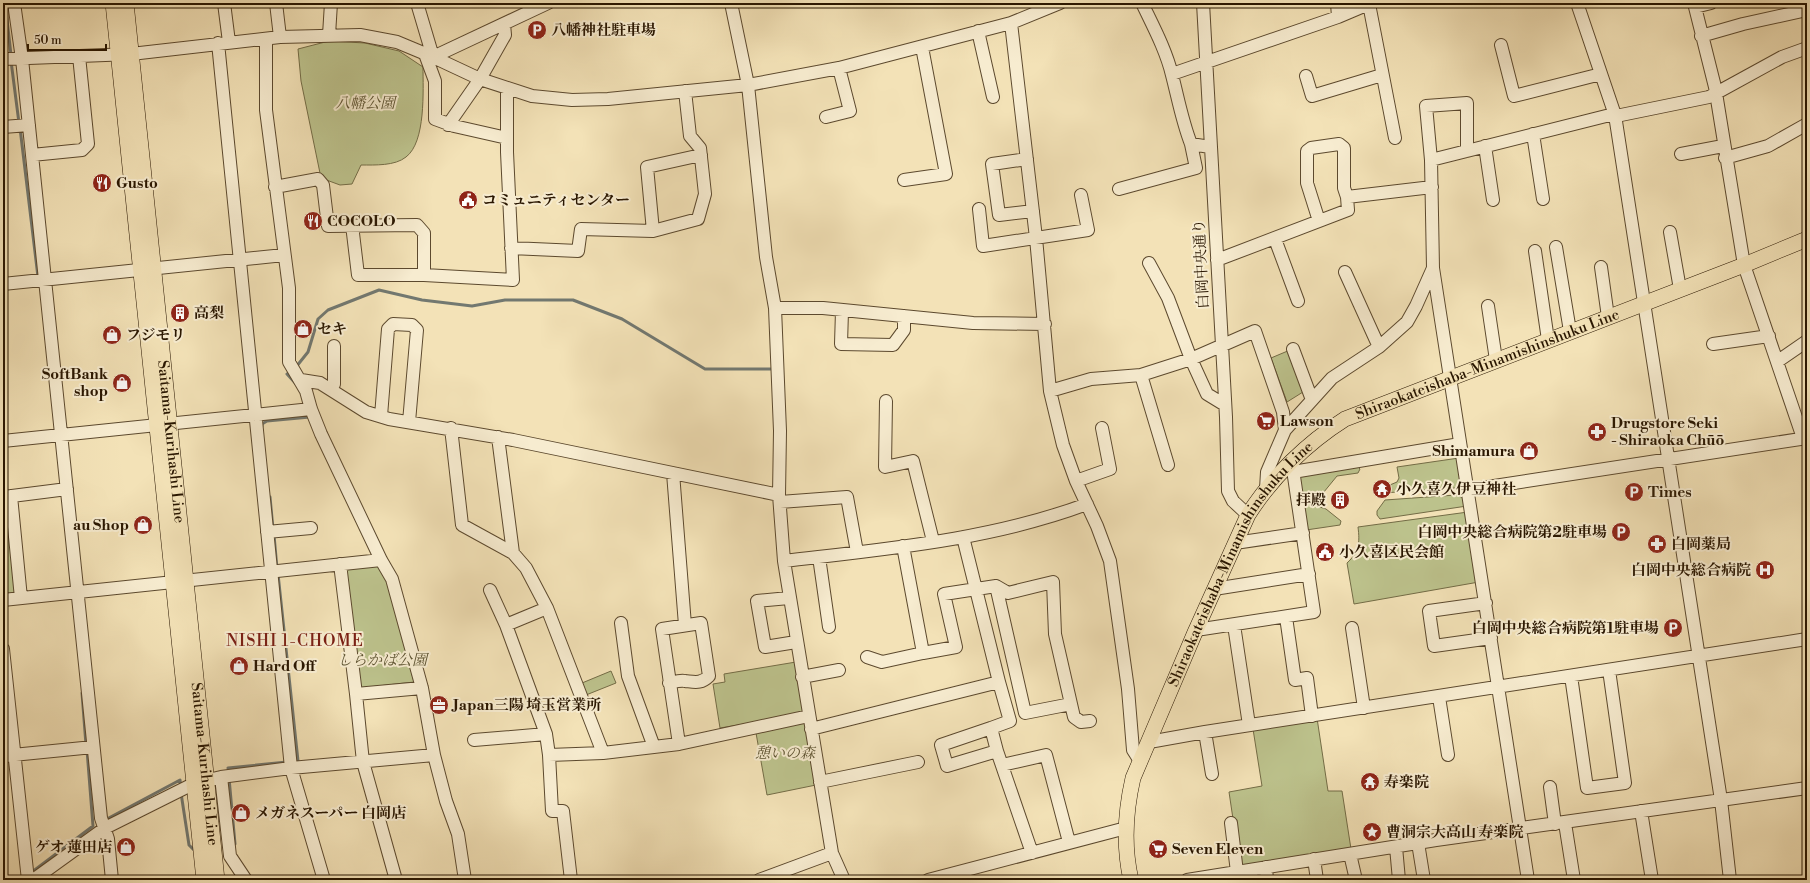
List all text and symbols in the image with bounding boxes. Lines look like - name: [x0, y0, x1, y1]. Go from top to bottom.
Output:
- parking icon: 八幡神社駐車場: [526, 19, 548, 41]
- place label: 八幡神社駐車場: [551, 21, 656, 40]
- scale bar: [28, 26, 106, 52]
- text: 50 m: [34, 33, 62, 48]
- park label: 八幡公園: [335, 94, 398, 113]
- restaurant icon: Gusto: [91, 172, 113, 194]
- place label: Gusto: [116, 174, 158, 193]
- public building icon: コミュニティセンター: [457, 189, 479, 211]
- place label: コミュニティセンター: [482, 191, 630, 210]
- restaurant icon: COCOLO: [302, 210, 324, 232]
- place label: COCOLO: [327, 212, 396, 231]
- street label: 白岡中央通り: [1190, 219, 1213, 309]
- building icon: 高梨: [169, 302, 191, 324]
- place label: 高梨: [194, 304, 224, 323]
- street label: Shiraokateishaba-Minamishinshuku Line: [1353, 305, 1622, 424]
- shop icon: セキ: [292, 318, 314, 340]
- place label: セキ: [317, 320, 347, 339]
- shop icon: フジモリ: [101, 324, 123, 346]
- place label: フジモリ: [126, 326, 185, 345]
- street label: Saitama-Kurihashi Line: [153, 359, 189, 524]
- place label: SoftBank shop: [42, 365, 109, 401]
- shop icon: SoftBank shop: [111, 372, 133, 394]
- supermarket icon: Lawson: [1255, 410, 1277, 432]
- place label: Lawson: [1280, 412, 1334, 431]
- place label: Drugstore Seki - Shiraoka Chūō: [1611, 414, 1724, 450]
- pharmacy icon: Drugstore Seki - Shiraoka Chūō: [1586, 421, 1608, 443]
- street label: Shiraokateishaba-Minamishinshuku Line: [1164, 437, 1317, 690]
- shop icon: Shimamura: [1518, 440, 1540, 462]
- place label: Shimamura: [1432, 442, 1516, 461]
- temple icon: 小久喜久伊豆神社: [1371, 478, 1393, 500]
- place label: 小久喜久伊豆神社: [1396, 480, 1516, 499]
- parking icon: Times: [1623, 481, 1645, 503]
- place label: Times: [1648, 483, 1692, 502]
- building icon: 拝殿: [1329, 489, 1351, 511]
- place label: 拝殿: [1296, 491, 1326, 510]
- shop icon: au Shop: [132, 514, 154, 536]
- place label: au Shop: [73, 516, 129, 535]
- parking icon: 白岡中央総合病院第2駐車場: [1610, 521, 1632, 543]
- place label: 白岡中央総合病院第2駐車場: [1418, 523, 1607, 542]
- pharmacy icon: 白岡薬局: [1646, 533, 1668, 555]
- place label: 白岡薬局: [1671, 535, 1731, 554]
- public building icon: 小久喜区民会館: [1314, 541, 1336, 563]
- place label: 小久喜区民会館: [1339, 543, 1444, 562]
- hospital icon: 白岡中央総合病院: [1754, 559, 1776, 581]
- place label: 白岡中央総合病院: [1631, 561, 1751, 580]
- parking icon: 白岡中央総合病院第1駐車場: [1662, 617, 1684, 639]
- place label: 白岡中央総合病院第1駐車場: [1472, 619, 1659, 638]
- district label: NISHI 1-CHOME: [226, 631, 364, 651]
- park label: しらかば公園: [337, 651, 430, 670]
- shop icon: Hard Off: [228, 655, 250, 677]
- place label: Hard Off: [253, 657, 317, 676]
- street label: Saitama-Kurihashi Line: [187, 681, 222, 846]
- office icon: Japan三陽 埼玉営業所: [428, 694, 450, 716]
- place label: Japan三陽 埼玉営業所: [451, 696, 601, 715]
- park label: 憩いの森: [755, 744, 817, 763]
- temple icon: 寿楽院: [1359, 771, 1381, 793]
- place label: 寿楽院: [1384, 773, 1429, 792]
- shop icon: メガネスーパー 白岡店: [230, 802, 252, 824]
- place label: メガネスーパー 白岡店: [255, 804, 406, 823]
- place icon: 曹洞宗大高山 寿楽院: [1361, 821, 1383, 843]
- place label: 曹洞宗大高山 寿楽院: [1386, 823, 1523, 842]
- shop icon: ゲオ 蓮田店: [115, 836, 137, 858]
- place label: ゲオ 蓮田店: [35, 838, 112, 857]
- supermarket icon: Seven Eleven: [1147, 838, 1169, 860]
- place label: Seven Eleven: [1172, 840, 1264, 859]

